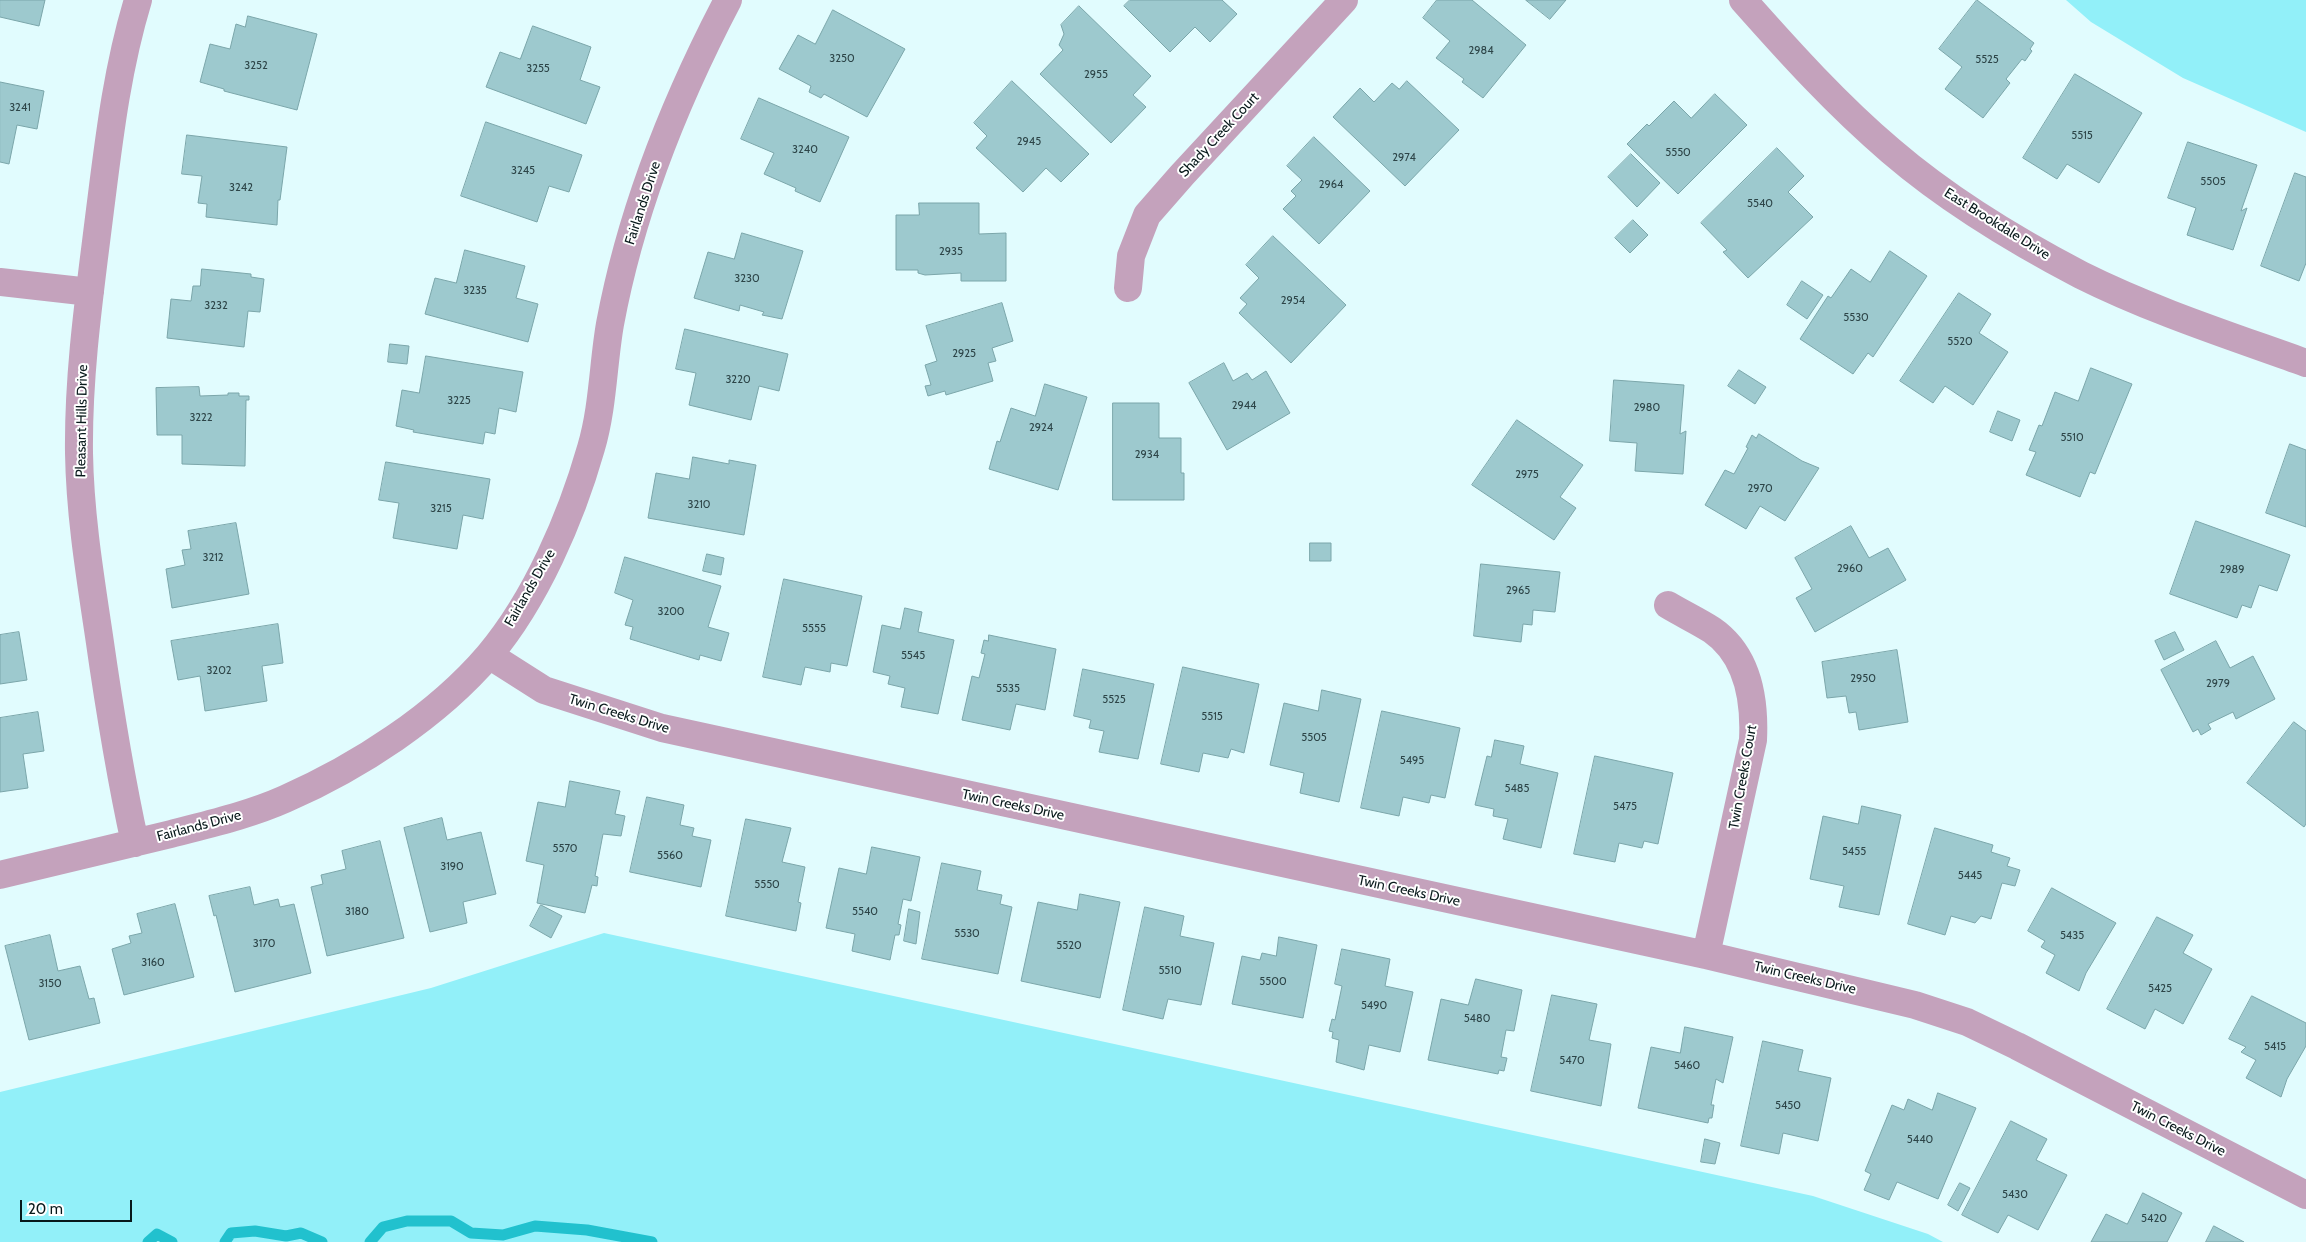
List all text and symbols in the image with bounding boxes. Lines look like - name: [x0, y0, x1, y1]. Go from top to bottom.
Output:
- house number: 2984: [1468, 44, 1494, 58]
- house number: 3250: [829, 52, 855, 66]
- house number: 5525: [1975, 53, 1999, 67]
- house number: 3252: [244, 59, 268, 73]
- house number: 3255: [526, 62, 550, 76]
- house number: 2955: [1084, 68, 1108, 82]
- street label: Shady Creek Court: [1176, 89, 1262, 181]
- house number: 3241: [9, 101, 31, 115]
- house number: 5515: [2071, 129, 2093, 143]
- house number: 2945: [1017, 135, 1041, 149]
- house number: 3240: [792, 143, 818, 157]
- house number: 5550: [1665, 146, 1691, 160]
- house number: 2974: [1392, 151, 1416, 165]
- street label: Fairlands Drive: [622, 159, 664, 247]
- house number: 3245: [511, 164, 535, 178]
- house number: 5505: [2200, 175, 2226, 189]
- house number: 2964: [1319, 178, 1343, 192]
- house number: 3242: [229, 181, 253, 195]
- street label: East Brookdale Drive: [1941, 185, 2053, 263]
- house number: 5540: [1747, 197, 1773, 211]
- house number: 2935: [939, 245, 963, 259]
- house number: 3230: [734, 272, 760, 286]
- house number: 3235: [463, 284, 487, 298]
- house number: 2954: [1281, 294, 1305, 308]
- house number: 3232: [204, 299, 228, 313]
- house number: 5530: [1843, 311, 1869, 325]
- house number: 5520: [1947, 335, 1973, 349]
- house number: 2925: [952, 347, 976, 361]
- street label: Pleasant Hills Drive: [73, 364, 91, 478]
- house number: 3220: [725, 373, 751, 387]
- house number: 3225: [447, 394, 471, 408]
- house number: 2944: [1232, 399, 1256, 413]
- house number: 2980: [1634, 401, 1660, 415]
- house number: 3222: [189, 411, 213, 425]
- house number: 2924: [1029, 421, 1053, 435]
- house number: 5510: [2060, 431, 2084, 445]
- house number: 2934: [1135, 448, 1159, 462]
- house number: 2975: [1515, 468, 1539, 482]
- house number: 2970: [1747, 482, 1773, 496]
- house number: 3210: [688, 498, 710, 512]
- house number: 3215: [430, 502, 452, 516]
- street label: Fairlands Drive: [501, 546, 559, 630]
- house number: 3212: [202, 551, 224, 565]
- house number: 2960: [1837, 562, 1863, 576]
- house number: 2989: [2220, 563, 2244, 577]
- house number: 2965: [1506, 584, 1530, 598]
- house number: 3200: [657, 605, 685, 619]
- house number: 5555: [802, 622, 826, 636]
- house number: 5545: [901, 649, 925, 663]
- house number: 3202: [206, 664, 232, 678]
- house number: 2950: [1850, 672, 1876, 686]
- house number: 2979: [2206, 677, 2230, 691]
- house number: 5535: [996, 682, 1020, 696]
- street label: Twin Creeks Drive: [567, 691, 671, 737]
- house number: 5525: [1102, 693, 1126, 707]
- house number: 5515: [1201, 710, 1223, 724]
- street label: Twin Creeks Court: [1726, 724, 1760, 830]
- house number: 5505: [1301, 731, 1327, 745]
- house number: 5495: [1400, 754, 1424, 768]
- house number: 5485: [1505, 782, 1529, 796]
- street label: Twin Creeks Drive: [960, 786, 1066, 824]
- house number: 5475: [1613, 800, 1637, 814]
- street label: Fairlands Drive: [155, 807, 243, 845]
- house number: 5570: [552, 842, 578, 856]
- house number: 5455: [1842, 845, 1866, 859]
- house number: 5560: [657, 849, 683, 863]
- house number: 3190: [440, 860, 464, 874]
- house number: 5445: [1958, 869, 1982, 883]
- street label: Twin Creeks Drive: [1356, 872, 1462, 910]
- house number: 5550: [754, 878, 780, 892]
- house number: 3180: [345, 905, 369, 919]
- house number: 5540: [852, 905, 878, 919]
- house number: 5530: [954, 927, 980, 941]
- house number: 5435: [2060, 929, 2084, 943]
- house number: 3170: [253, 937, 275, 951]
- house number: 5520: [1056, 939, 1082, 953]
- house number: 3160: [141, 956, 165, 970]
- street label: Twin Creeks Drive: [1752, 958, 1858, 998]
- house number: 5510: [1158, 964, 1182, 978]
- house number: 5500: [1259, 975, 1287, 989]
- house number: 3150: [38, 977, 62, 991]
- house number: 5425: [2148, 982, 2172, 996]
- house number: 5490: [1361, 999, 1387, 1013]
- house number: 5480: [1464, 1012, 1490, 1026]
- house number: 5415: [2264, 1040, 2286, 1054]
- house number: 5470: [1559, 1054, 1585, 1068]
- house number: 5460: [1674, 1059, 1700, 1073]
- street label: Twin Creeks Drive: [2128, 1098, 2228, 1160]
- house number: 5450: [1775, 1099, 1801, 1113]
- house number: 5440: [1907, 1133, 1933, 1147]
- house number: 5430: [2002, 1188, 2028, 1202]
- scale bar: [22, 1190, 135, 1222]
- text: 20 m: [28, 1200, 63, 1218]
- house number: 5420: [2141, 1212, 2167, 1226]

